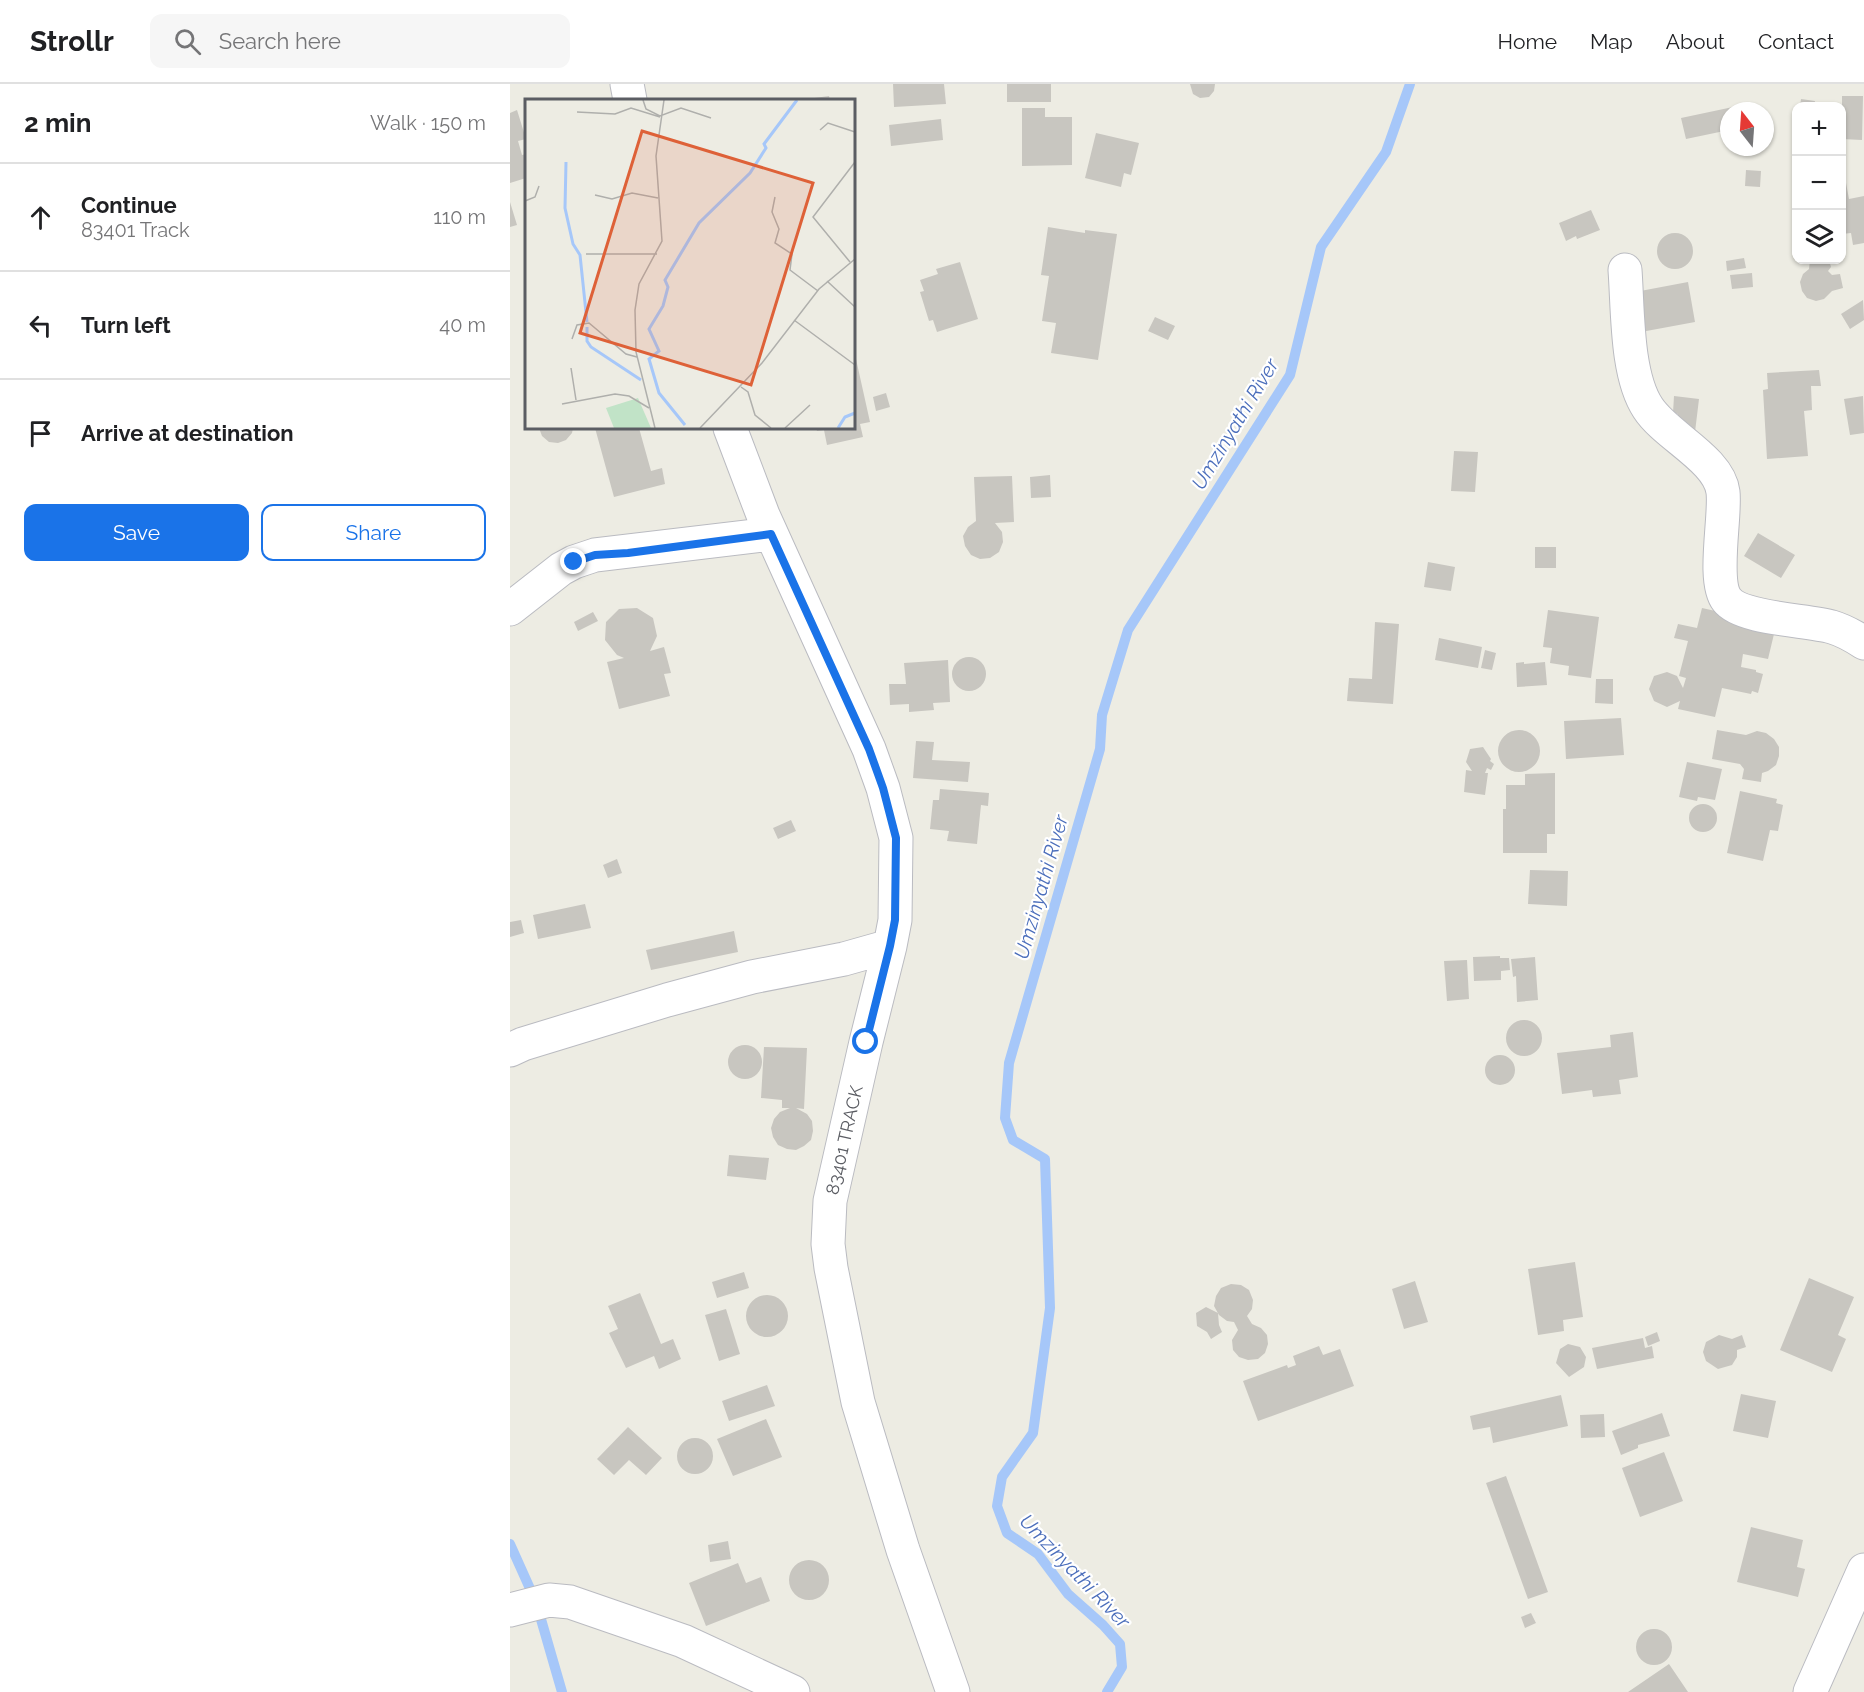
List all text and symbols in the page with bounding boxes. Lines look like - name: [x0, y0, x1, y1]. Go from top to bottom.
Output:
- search box: [150, 14, 570, 68]
- text: Strollr: [30, 25, 114, 58]
- icon: search: [171, 25, 204, 58]
- text: Search here: [219, 28, 341, 54]
- text: Home: [1498, 29, 1557, 54]
- text: Map: [1590, 29, 1633, 54]
- text: About: [1666, 29, 1725, 54]
- text: Contact: [1758, 29, 1834, 54]
- inset map: [525, 99, 855, 429]
- north arrow: [1720, 102, 1774, 156]
- map controls: [1792, 102, 1846, 264]
- button: +: [1792, 102, 1846, 156]
- text: 2 min: [24, 108, 91, 138]
- text: Walk · 150 m: [370, 111, 486, 135]
- button: −: [1792, 156, 1846, 210]
- text: Continue: [81, 192, 177, 218]
- icon: ahead: [24, 201, 57, 234]
- text: 110 m: [433, 205, 486, 229]
- button: layers: [1792, 210, 1846, 264]
- text: 83401 Track: [81, 218, 190, 242]
- icon: left: [24, 309, 57, 342]
- text: Turn left: [81, 312, 171, 338]
- text: 40 m: [439, 313, 486, 337]
- water label: Umzinyathi River: [1186, 353, 1284, 494]
- icon: arrive: [24, 417, 57, 450]
- text: Arrive at destination: [81, 420, 294, 446]
- button: Save: [24, 504, 249, 561]
- button: Share: [261, 504, 486, 561]
- route end: [560, 548, 586, 574]
- water label: Umzinyathi River: [1009, 811, 1073, 962]
- route start: [852, 1028, 878, 1054]
- street label: 83401 TRACK: [821, 1083, 867, 1197]
- water label: Umzinyathi River: [1015, 1509, 1136, 1634]

